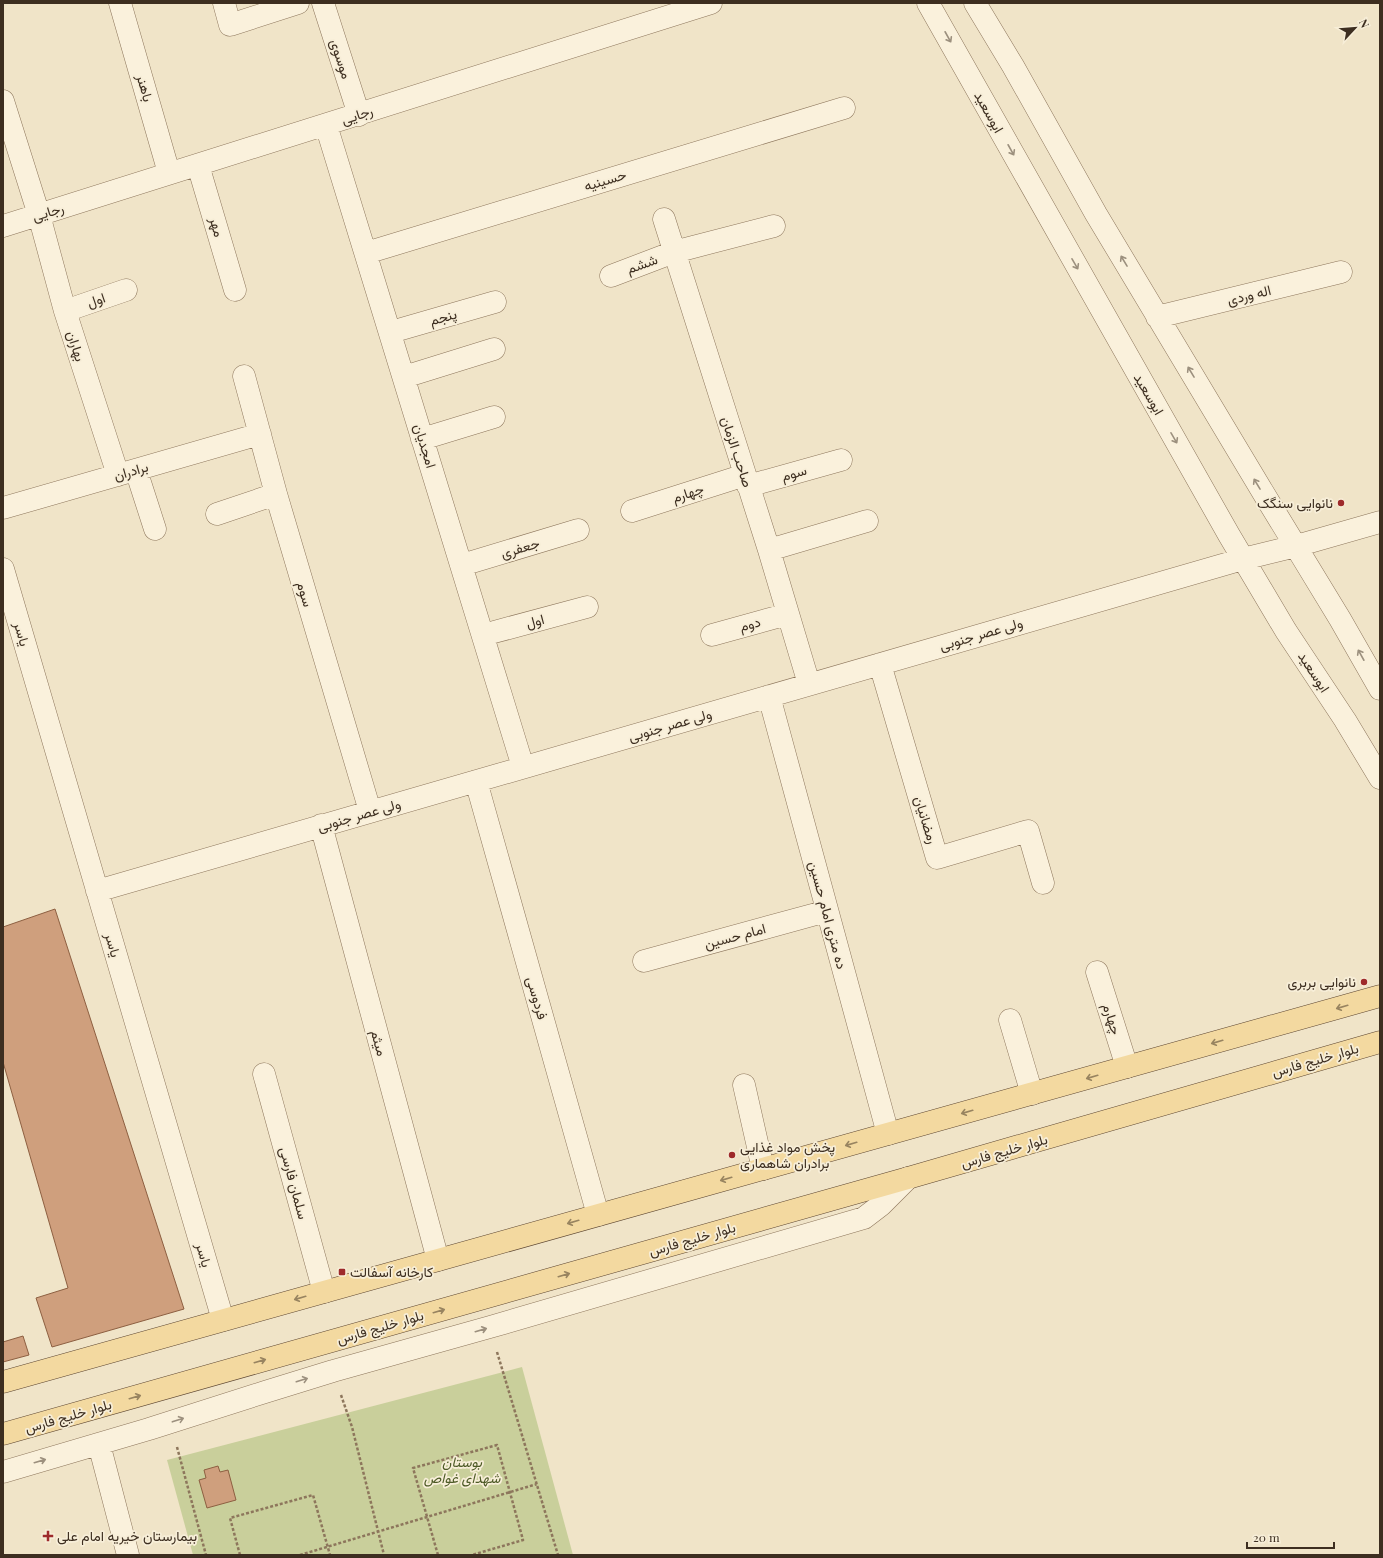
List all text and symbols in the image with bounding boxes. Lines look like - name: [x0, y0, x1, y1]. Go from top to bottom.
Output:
- north arrow: [1335, 8, 1375, 48]
- text: N: [1356, 17, 1373, 30]
- one-way arrow: [944, 31, 952, 43]
- street label: موسوی: [326, 36, 357, 81]
- street label: باهنر: [132, 71, 158, 104]
- street label: ابوسعید: [970, 87, 1009, 136]
- street label: رجایی: [339, 100, 375, 129]
- one-way arrow: [1008, 144, 1016, 156]
- street label: حسینیه: [581, 164, 628, 195]
- street label: رجایی: [30, 198, 66, 225]
- street label: مهر: [205, 214, 229, 239]
- street label: ششم: [624, 249, 660, 278]
- one-way arrow: [1119, 255, 1127, 267]
- one-way arrow: [1072, 258, 1079, 270]
- street label: اله وردی: [1225, 280, 1273, 309]
- street label: اول: [84, 288, 108, 312]
- street label: پنجم: [427, 304, 459, 330]
- street label: بهاران: [63, 328, 90, 364]
- one-way arrow: [1186, 366, 1194, 378]
- street label: ابوسعید: [1130, 369, 1169, 418]
- street label: صاحب الزمان: [717, 414, 758, 490]
- street label: امجدیان: [410, 421, 441, 470]
- one-way arrow: [1170, 432, 1178, 444]
- street label: برادران: [111, 457, 150, 484]
- street label: سوم: [779, 460, 809, 485]
- one-way arrow: [1253, 478, 1261, 490]
- street label: چهارم: [670, 479, 706, 507]
- place label: نانوایی سنگک: [1257, 493, 1333, 512]
- marker: نانوایی سنگک: [1336, 498, 1346, 508]
- street label: جعفری: [498, 533, 542, 562]
- street label: سوم: [293, 579, 318, 609]
- street label: اول: [524, 609, 546, 633]
- street label: دوم: [737, 612, 763, 635]
- street label: ولی عصر جنوبی: [937, 613, 1025, 654]
- street label: یاسر: [10, 619, 35, 648]
- street label: ابوسعید: [1294, 648, 1335, 696]
- one-way arrow: [1356, 649, 1364, 661]
- street label: ولی عصر جنوبی: [626, 704, 714, 745]
- street label: ولی عصر جنوبی: [315, 794, 403, 835]
- street label: رمضانیان: [910, 794, 943, 846]
- street label: ده متری امام حسین: [805, 859, 852, 971]
- street label: امام حسین: [702, 918, 768, 953]
- street label: یاسر: [101, 930, 126, 959]
- place label: نانوایی بربری: [1287, 972, 1356, 991]
- street label: فردوسی: [522, 974, 553, 1022]
- marker: نانوایی بربری: [1359, 977, 1369, 987]
- street label: چهارم: [1098, 1001, 1126, 1037]
- one-way arrow: [1336, 1004, 1349, 1011]
- street label: میثم: [367, 1028, 392, 1058]
- one-way arrow: [1211, 1038, 1224, 1046]
- street label: بلوار خلیج فارس: [1269, 1038, 1361, 1083]
- one-way arrow: [1086, 1073, 1099, 1081]
- one-way arrow: [961, 1109, 974, 1116]
- street label: بلوار خلیج فارس: [958, 1129, 1050, 1174]
- place label: پخش مواد غذایی برادران شاهماری: [740, 1137, 835, 1172]
- one-way arrow: [844, 1141, 857, 1148]
- street label: سلمان فارسی: [276, 1145, 313, 1221]
- marker: پخش مواد غذایی برادران شاهماری: [727, 1150, 737, 1160]
- one-way arrow: [719, 1176, 732, 1183]
- street label: بلوار خلیج فارس: [646, 1217, 738, 1262]
- one-way arrow: [567, 1219, 580, 1226]
- street label: یاسر: [192, 1240, 217, 1269]
- place label: کارخانه آسفالت: [350, 1262, 433, 1281]
- marker: کارخانه آسفالت: [337, 1267, 347, 1277]
- one-way arrow: [557, 1271, 570, 1278]
- one-way arrow: [294, 1295, 307, 1302]
- street label: بلوار خلیج فارس: [334, 1305, 426, 1350]
- one-way arrow: [432, 1307, 445, 1314]
- one-way arrow: [475, 1326, 488, 1333]
- one-way arrow: [253, 1357, 266, 1365]
- one-way arrow: [296, 1376, 309, 1383]
- one-way arrow: [128, 1393, 141, 1400]
- street label: بلوار خلیج فارس: [22, 1394, 114, 1439]
- one-way arrow: [172, 1415, 184, 1423]
- park label: بوستان شهدای غواص: [424, 1452, 501, 1487]
- one-way arrow: [34, 1457, 47, 1464]
- scale bar: [1247, 1524, 1334, 1550]
- place label: بیمارستان خیریه امام علی: [57, 1526, 197, 1545]
- text: 20 m: [1253, 1529, 1280, 1545]
- marker: بیمارستان خیریه امام علی: [42, 1530, 54, 1542]

